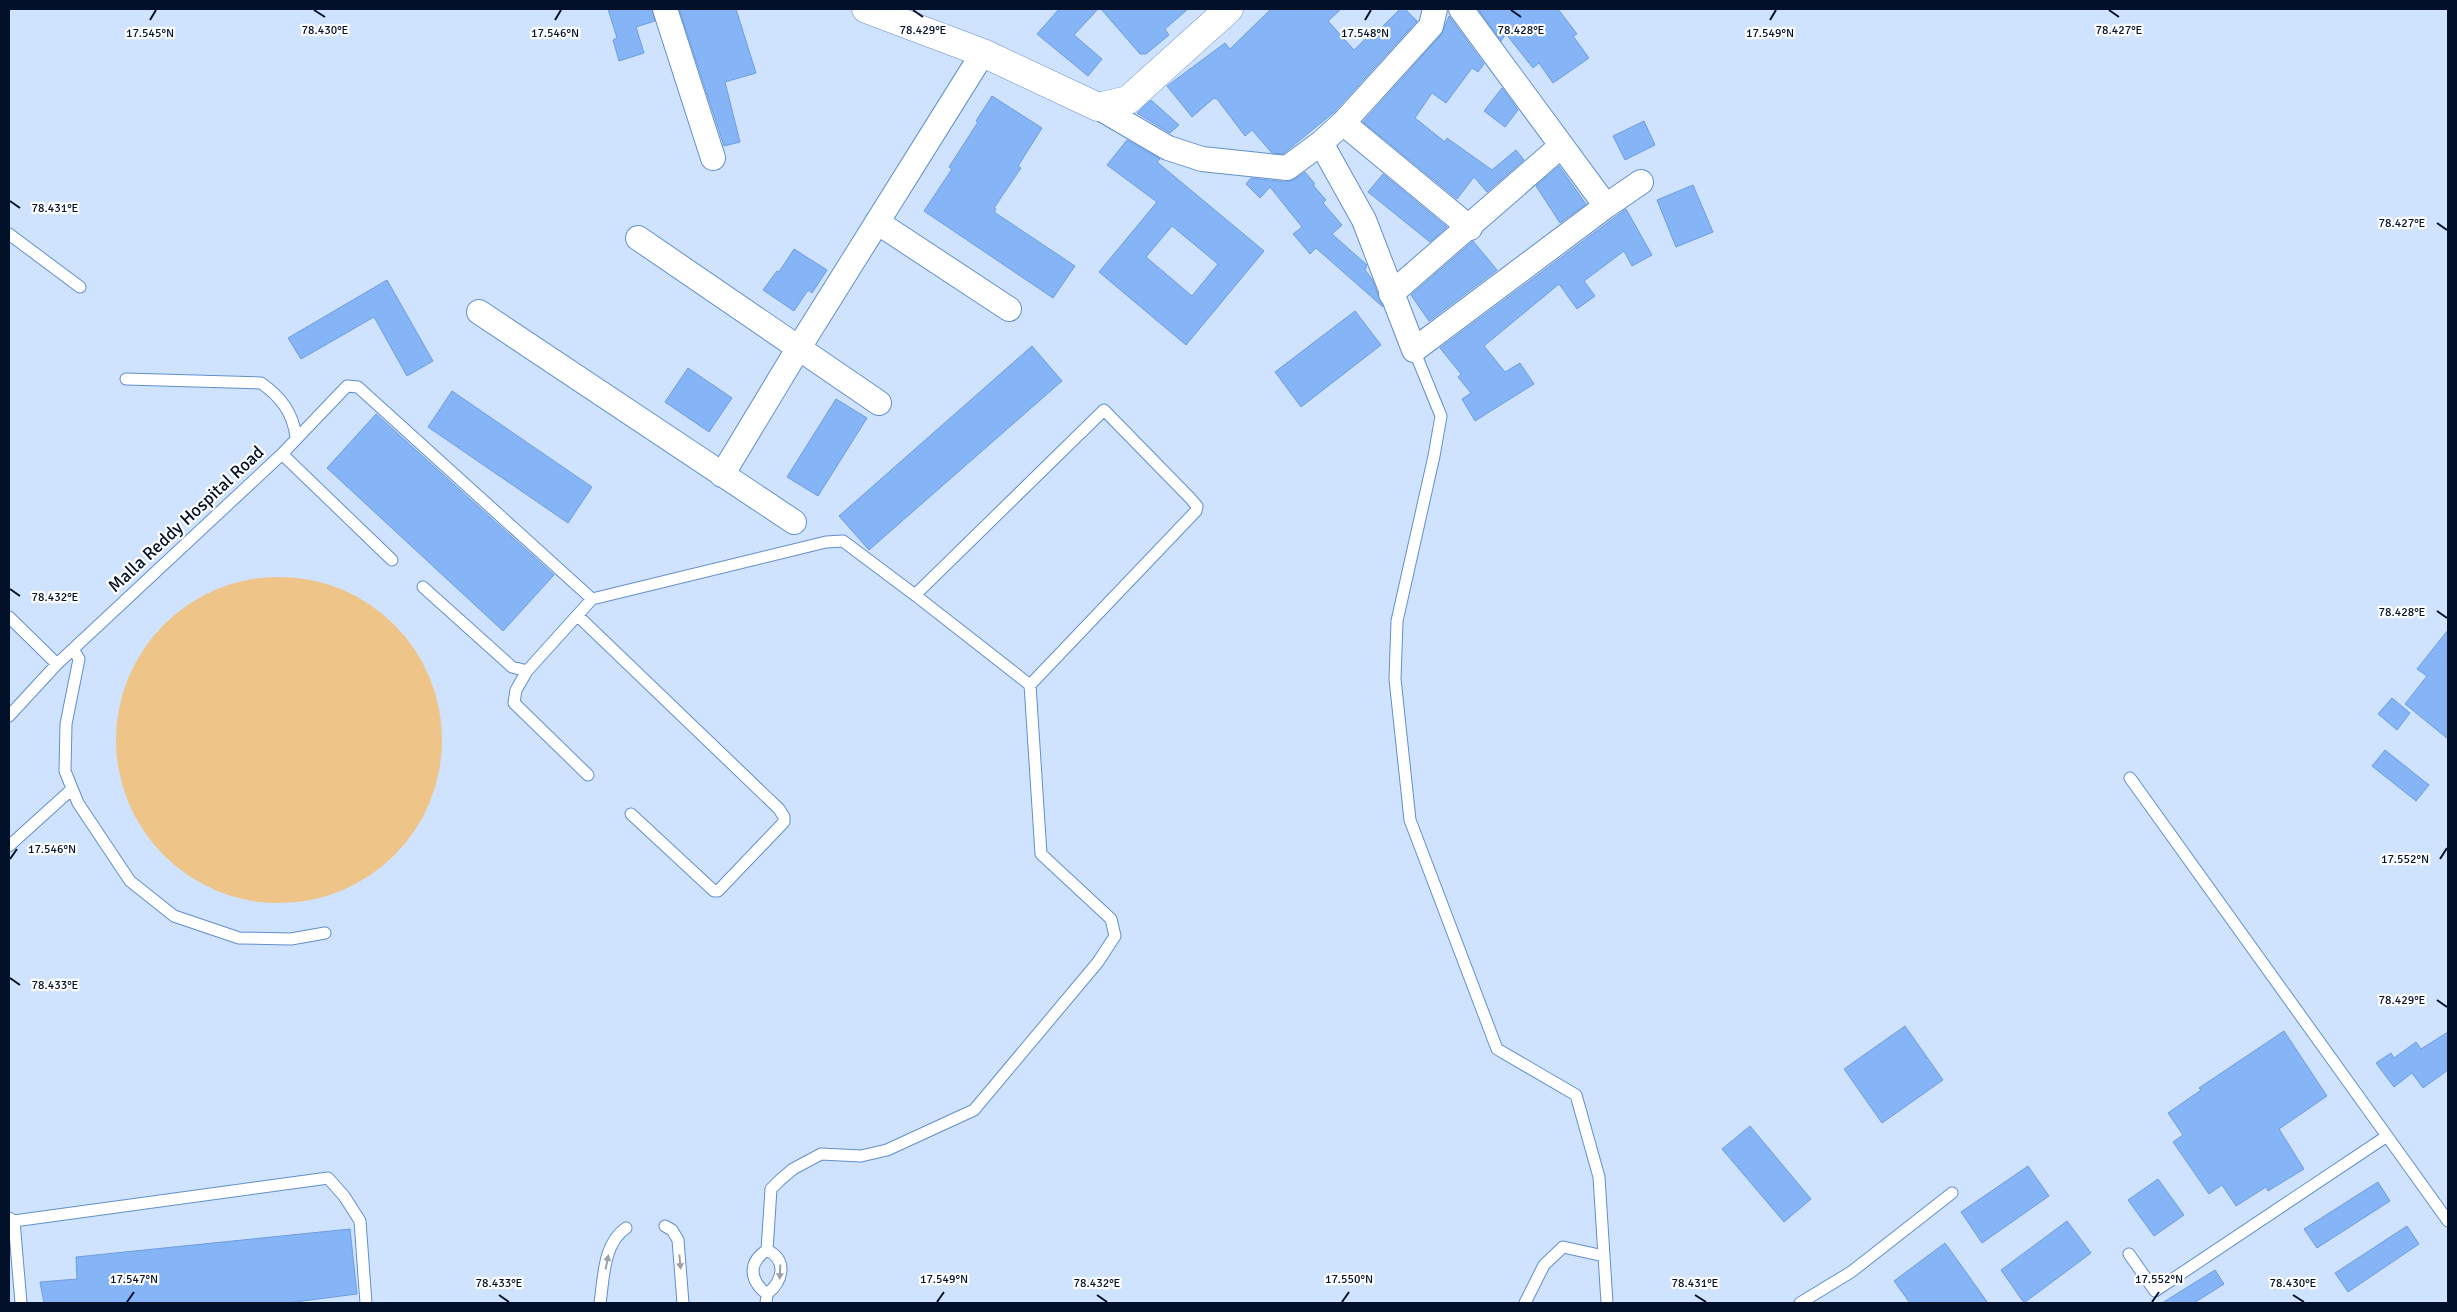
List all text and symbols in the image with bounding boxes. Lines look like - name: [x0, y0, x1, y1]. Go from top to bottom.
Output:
- text: 78.430°E: [302, 23, 349, 38]
- text: 78.429°E: [900, 23, 947, 38]
- text: 78.428°E: [1498, 23, 1545, 38]
- text: 78.427°E: [2096, 23, 2143, 38]
- text: 17.545°N: [126, 26, 174, 41]
- text: 17.546°N: [531, 26, 579, 41]
- text: 17.548°N: [1341, 26, 1389, 41]
- text: 17.549°N: [1746, 26, 1794, 41]
- text: 78.431°E: [32, 201, 79, 216]
- text: 78.427°E: [2379, 216, 2426, 231]
- street label: Malla Reddy Hospital Road: [103, 441, 269, 597]
- text: 78.432°E: [32, 590, 79, 605]
- text: 78.428°E: [2379, 605, 2426, 620]
- text: 17.546°N: [28, 842, 76, 857]
- text: 17.552°N: [2381, 852, 2429, 867]
- text: 78.433°E: [32, 978, 79, 993]
- text: 78.429°E: [2379, 993, 2426, 1008]
- one-way arrow: [603, 1254, 611, 1270]
- one-way arrow: [676, 1254, 684, 1270]
- one-way arrow: [775, 1264, 783, 1280]
- text: 17.547°N: [110, 1272, 158, 1287]
- text: 17.549°N: [920, 1272, 968, 1287]
- text: 17.550°N: [1325, 1272, 1373, 1287]
- text: 17.552°N: [2135, 1272, 2183, 1287]
- text: 78.433°E: [476, 1276, 523, 1291]
- text: 78.432°E: [1074, 1276, 1121, 1291]
- text: 78.431°E: [1672, 1276, 1719, 1291]
- text: 78.430°E: [2270, 1276, 2317, 1291]

